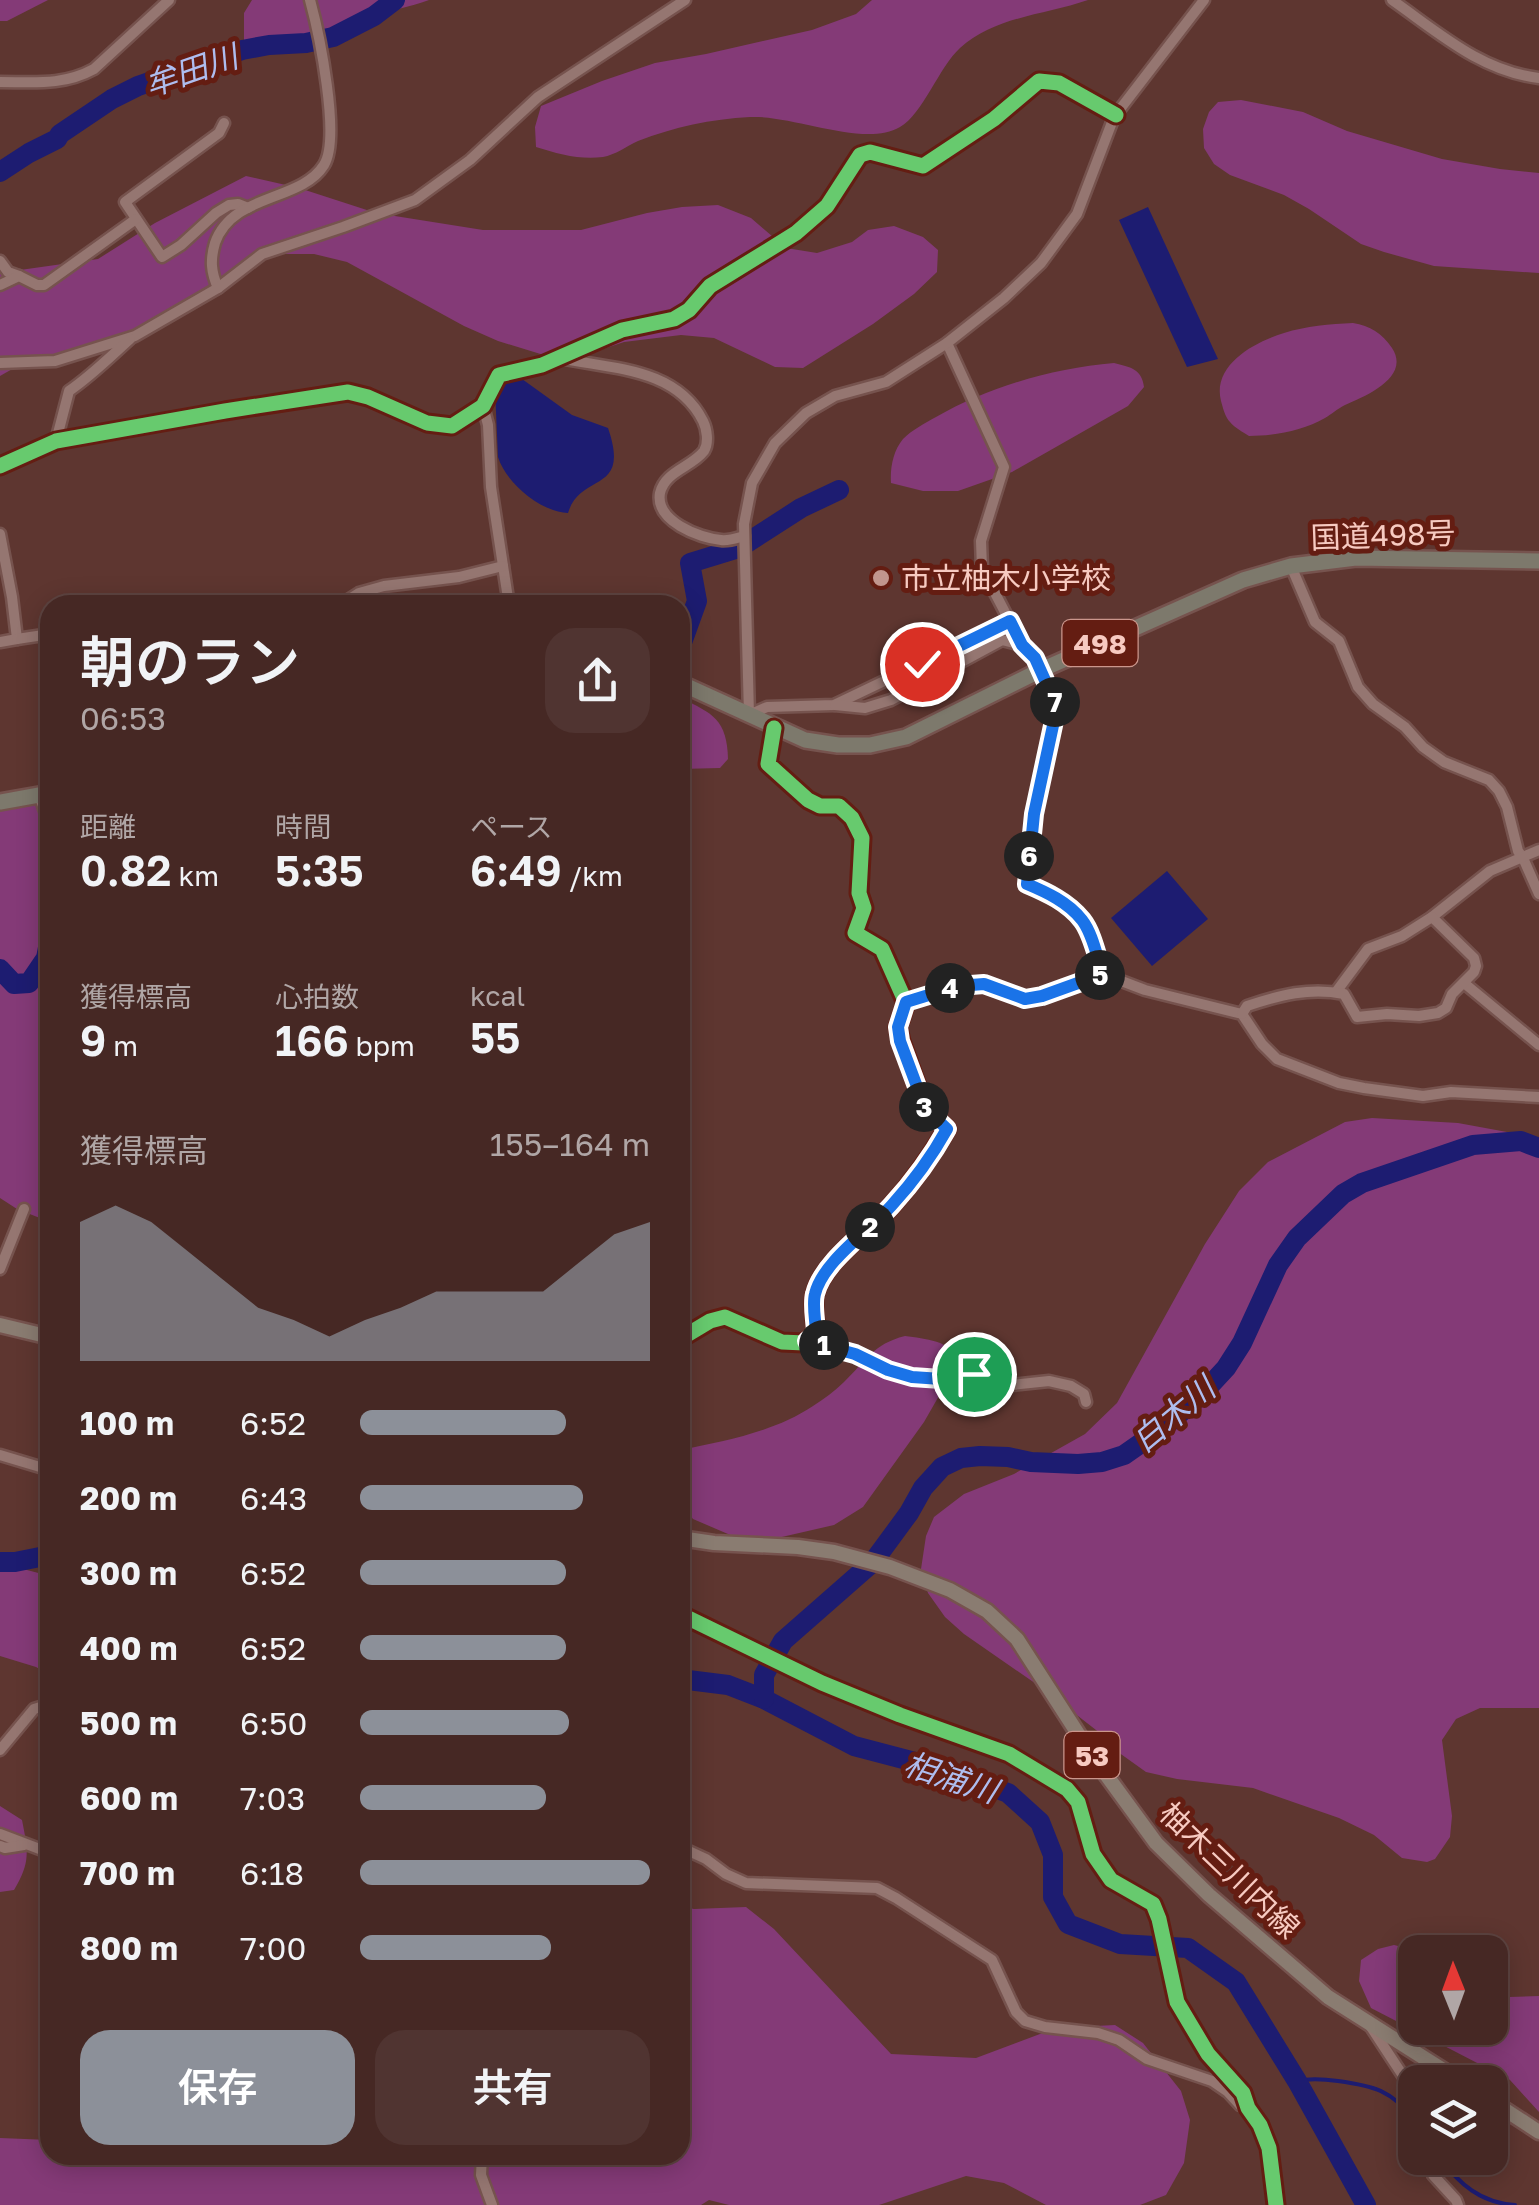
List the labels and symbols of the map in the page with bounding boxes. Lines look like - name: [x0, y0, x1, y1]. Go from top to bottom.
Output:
- water label: 牟田川: [139, 35, 245, 104]
- street label: 国道498号: [1310, 514, 1456, 556]
- place label: 市立柚木小学校: [901, 560, 1111, 596]
- marker: 市立柚木小学校: [870, 567, 892, 589]
- road number: 498: [1062, 620, 1138, 666]
- pin: [880, 622, 965, 707]
- pin: 7: [1030, 677, 1080, 727]
- pin: 6: [1004, 831, 1054, 881]
- pin: 5: [1075, 950, 1125, 1000]
- pin: 4: [925, 963, 975, 1013]
- pin: 3: [899, 1082, 949, 1132]
- pin: 2: [845, 1202, 895, 1252]
- pin: 1: [799, 1320, 849, 1370]
- pin: [932, 1332, 1017, 1417]
- water label: 白木川: [1124, 1367, 1224, 1459]
- road number: 53: [1064, 1732, 1120, 1778]
- water label: 相浦川: [899, 1744, 1005, 1811]
- street label: 柚木三川内線: [1153, 1795, 1307, 1945]
- north arrow: [1398, 1935, 1508, 2045]

